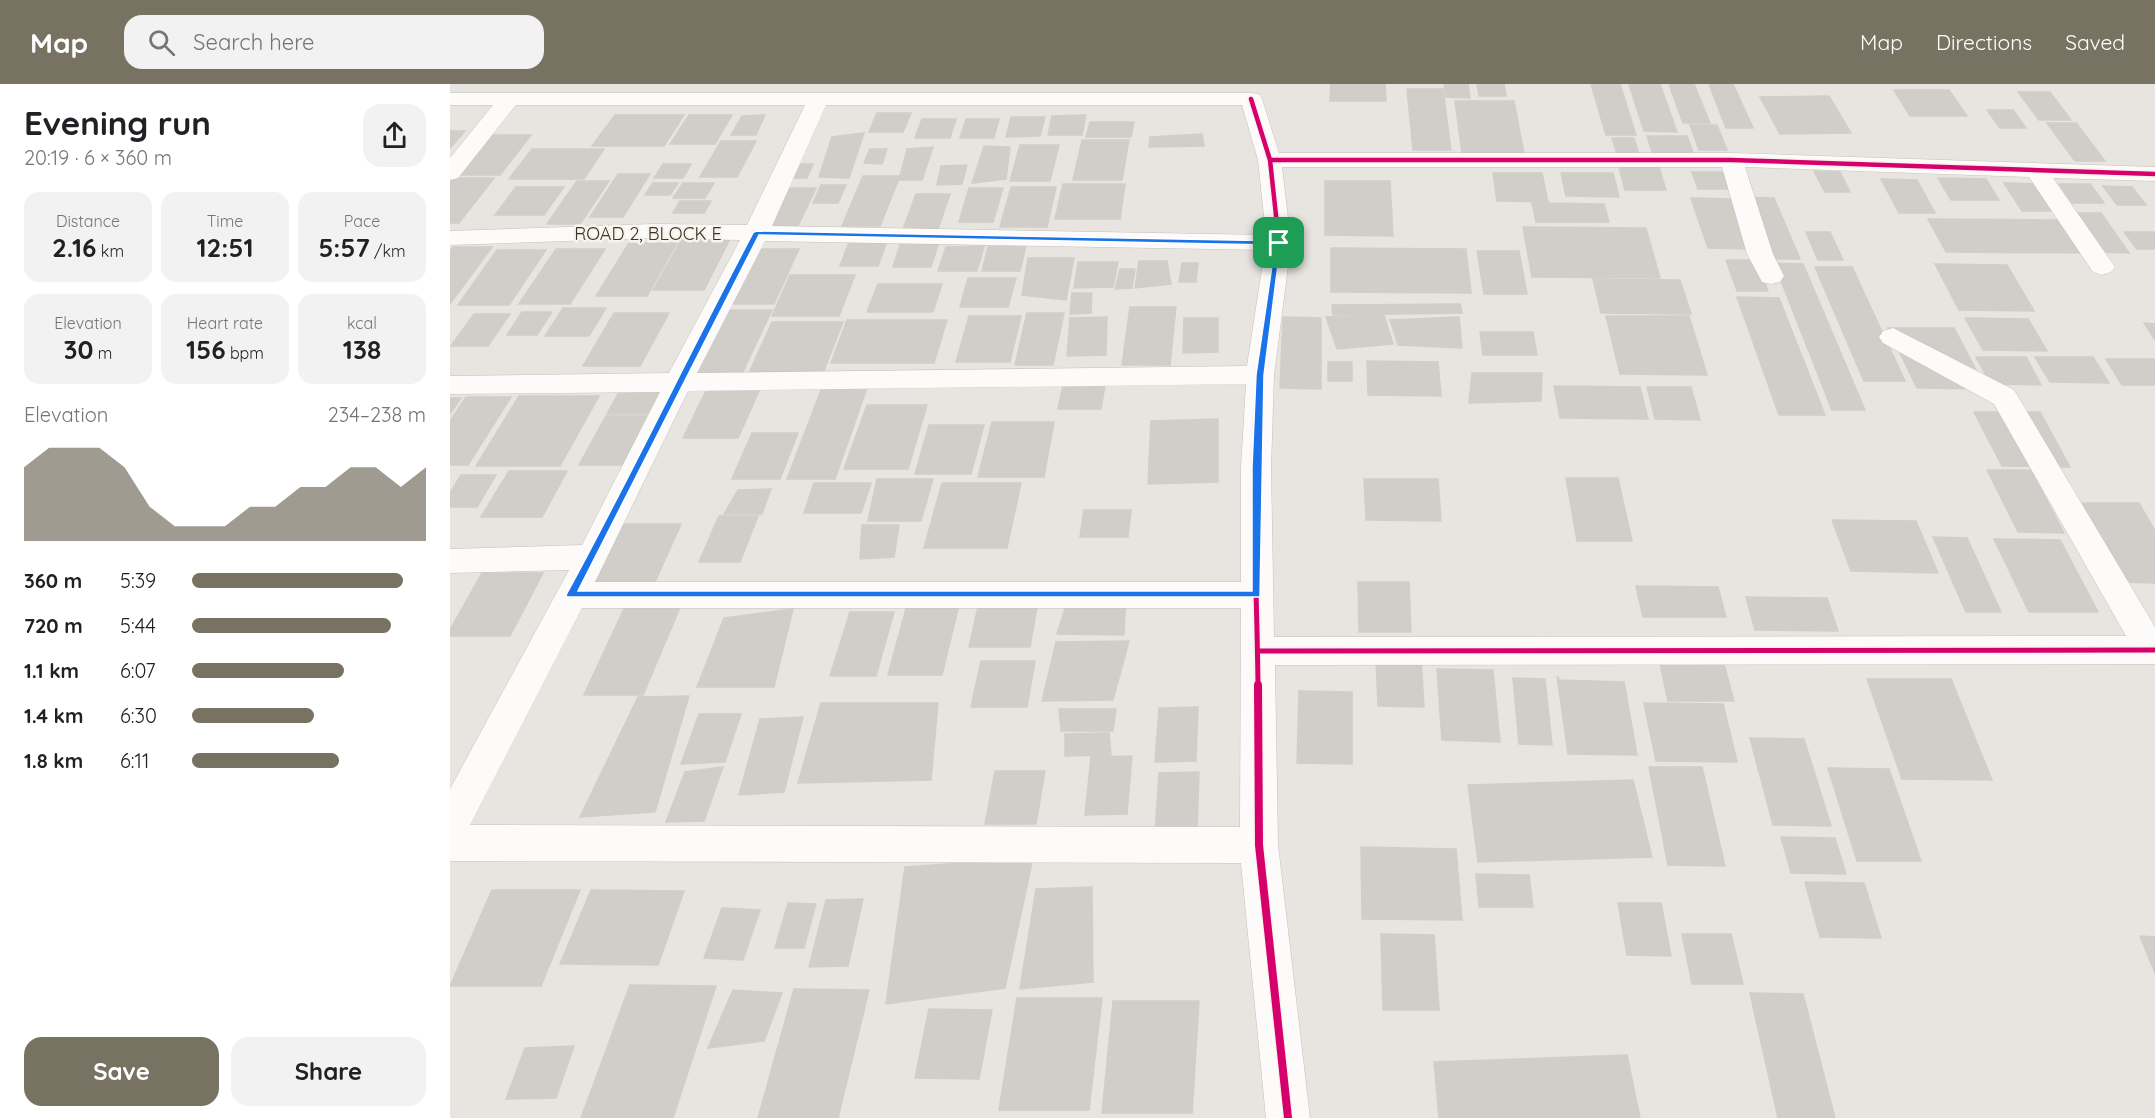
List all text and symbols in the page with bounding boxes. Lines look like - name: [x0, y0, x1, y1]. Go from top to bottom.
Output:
- search box: [124, 15, 544, 69]
- text: Map: [30, 25, 88, 60]
- icon: search: [145, 26, 178, 59]
- text: Search here: [193, 28, 315, 56]
- text: Map: [1860, 29, 1903, 55]
- text: Directions: [1936, 29, 2032, 55]
- text: Saved: [2065, 29, 2125, 55]
- text: Evening run: [24, 102, 211, 143]
- button: share: [363, 104, 426, 167]
- text: 20:19 · 6 × 360 m: [24, 145, 172, 170]
- text: Distance: [56, 211, 120, 231]
- text: Time: [207, 211, 243, 231]
- text: Pace: [344, 211, 380, 231]
- pin: [1253, 217, 1304, 268]
- street label: ROAD 2, BLOCK E: [574, 222, 722, 245]
- icon: arrive: [1262, 226, 1295, 259]
- text: 2.16: [52, 231, 96, 264]
- text: 12:51: [196, 231, 254, 264]
- text: 5:57: [318, 231, 370, 264]
- text: km: [96, 241, 124, 261]
- text: /km: [370, 241, 406, 261]
- text: Elevation: [54, 313, 122, 333]
- text: Heart rate: [187, 313, 263, 333]
- text: kcal: [347, 313, 377, 333]
- text: 30: [64, 333, 93, 366]
- text: 156: [186, 333, 226, 366]
- text: 138: [343, 333, 381, 366]
- text: m: [93, 343, 112, 363]
- text: bpm: [226, 343, 264, 363]
- text: Elevation: [24, 402, 108, 427]
- text: 234–238 m: [328, 402, 426, 427]
- text: 360 m: [24, 568, 82, 593]
- text: 5:39: [120, 568, 156, 593]
- text: 720 m: [24, 613, 83, 638]
- text: 5:44: [120, 613, 156, 638]
- text: 1.1 km: [24, 658, 79, 683]
- text: 6:07: [120, 658, 156, 683]
- text: 1.4 km: [24, 703, 83, 728]
- text: 6:30: [120, 703, 157, 728]
- text: 1.8 km: [24, 748, 83, 773]
- text: 6:11: [120, 748, 149, 773]
- button: Save: [24, 1037, 219, 1106]
- button: Share: [231, 1037, 426, 1106]

